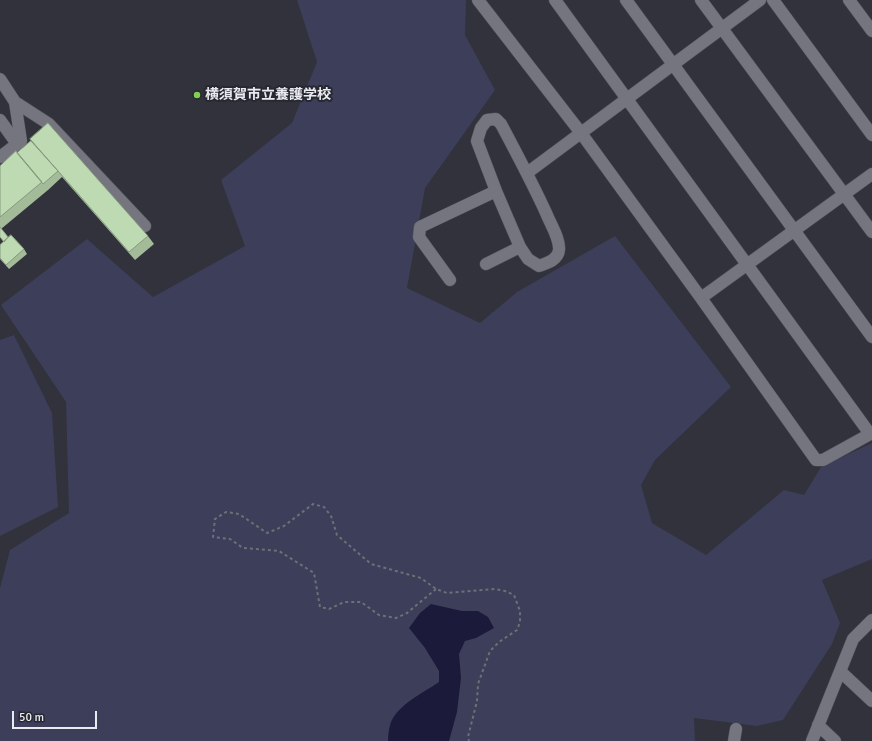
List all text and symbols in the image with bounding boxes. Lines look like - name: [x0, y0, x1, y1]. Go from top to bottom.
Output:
- place label: 横須賀市立養護学校: [205, 87, 331, 103]
- marker: 横須賀市立養護学校: [192, 90, 202, 100]
- scale bar: [14, 703, 99, 729]
- text: 50 m: [19, 710, 44, 725]

